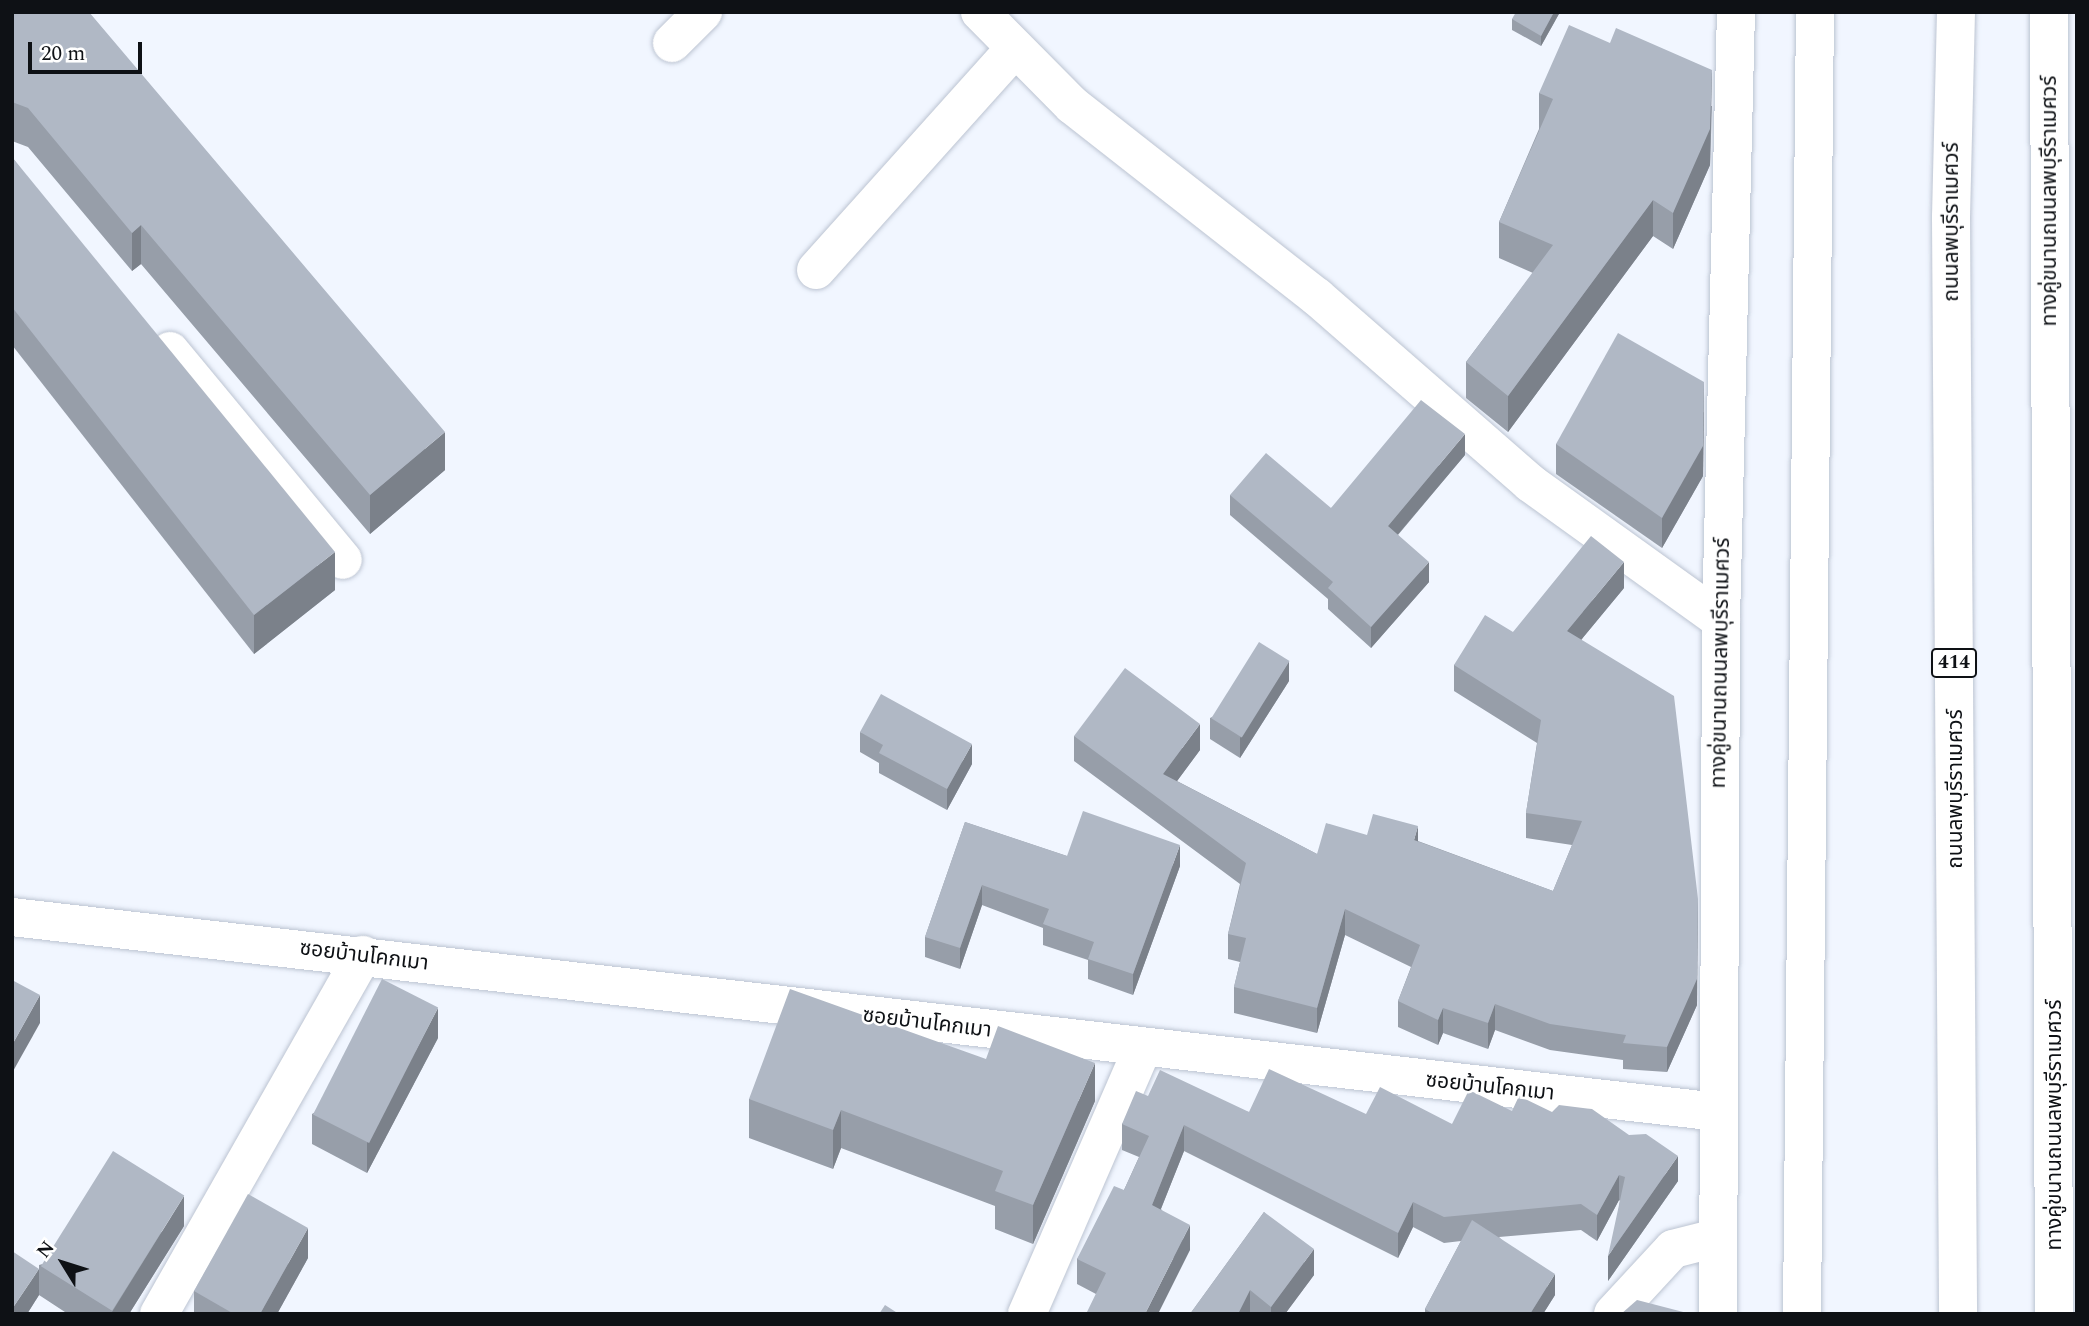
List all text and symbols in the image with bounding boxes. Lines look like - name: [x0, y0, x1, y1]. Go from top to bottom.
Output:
- scale bar: [32, 28, 145, 72]
- text: 20 m: [41, 38, 85, 70]
- street label: ทางคู่ขนานถนนลพบุรีราเมศวร์: [2037, 76, 2063, 326]
- street label: ถนนลพบุรีราเมศวร์: [1939, 142, 1965, 302]
- street label: ทางคู่ขนานถนนลพบุรีราเมศวร์: [1706, 537, 1736, 789]
- road number: 414: [1930, 648, 1979, 678]
- street label: ถนนลพบุรีราเมศวร์: [1943, 709, 1969, 869]
- street label: ซอยบ้านโคกเมา: [298, 936, 430, 976]
- street label: ทางคู่ขนานถนนลพบุรีราเมศวร์: [2042, 1000, 2068, 1250]
- street label: ซอยบ้านโคกเมา: [861, 1003, 993, 1043]
- street label: ซอยบ้านโคกเมา: [1424, 1068, 1556, 1106]
- north arrow: [28, 1228, 98, 1298]
- text: N: [30, 1235, 62, 1265]

